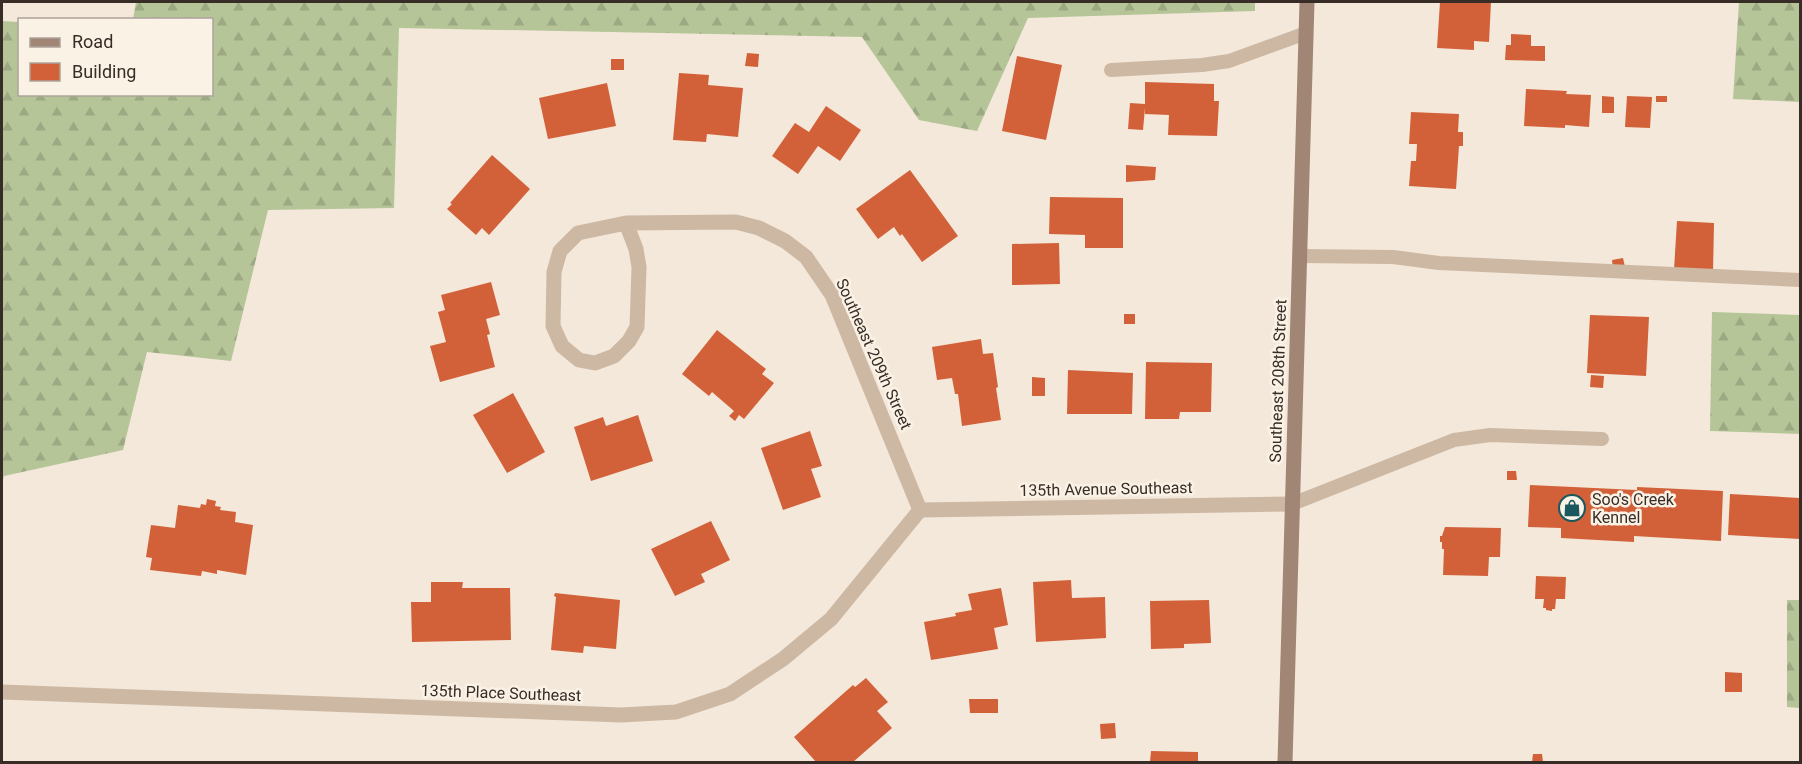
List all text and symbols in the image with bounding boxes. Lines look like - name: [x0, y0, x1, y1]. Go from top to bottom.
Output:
- legend: [18, 18, 213, 96]
- text: Road: [72, 31, 113, 52]
- text: Building: [72, 61, 136, 82]
- street label: Southeast 209th Street: [832, 276, 916, 432]
- street label: Southeast 208th Street: [1266, 299, 1290, 463]
- street label: 135th Avenue Southeast: [1019, 478, 1193, 500]
- place label: Soo's Creek Kennel: [1592, 490, 1675, 527]
- shop icon: Soo's Creek Kennel: [1557, 493, 1587, 523]
- street label: 135th Place Southeast: [420, 681, 582, 705]

